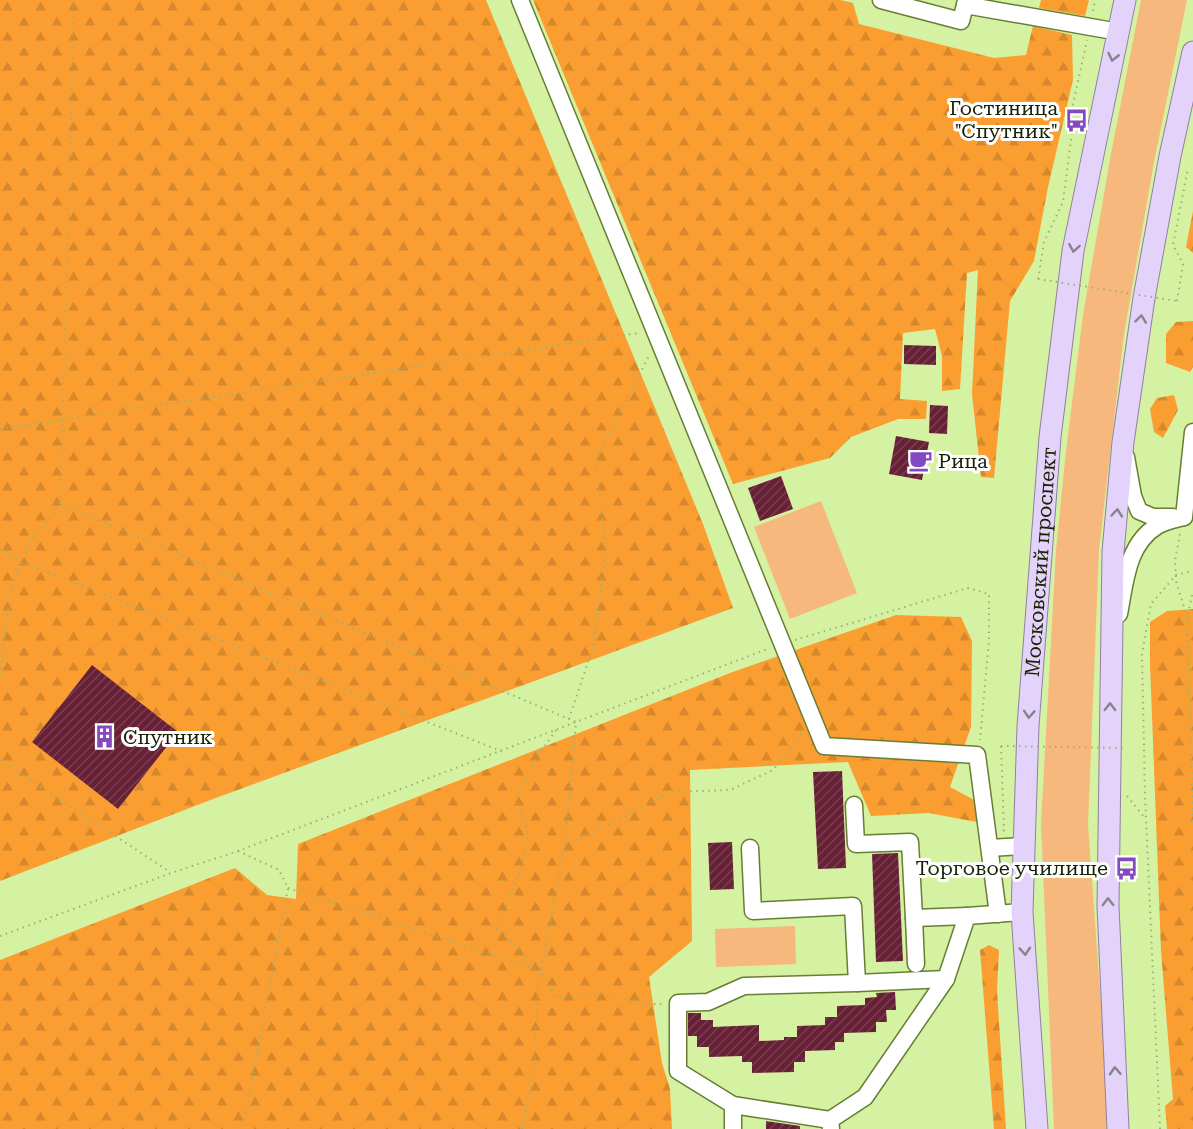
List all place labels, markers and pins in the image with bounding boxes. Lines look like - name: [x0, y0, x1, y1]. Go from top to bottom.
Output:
- place label: Гостиница "Спутник": [949, 96, 1058, 143]
- bus stop icon: Гостиница "Спутник": [1063, 107, 1089, 133]
- cafe icon: Рица: [907, 448, 933, 474]
- place label: Рица: [938, 449, 988, 473]
- building icon: Спутник: [92, 724, 118, 750]
- place label: Спутник: [123, 725, 213, 749]
- bus stop icon: Торговое училище: [1113, 855, 1139, 881]
- place label: Торговое училище: [915, 856, 1108, 880]

